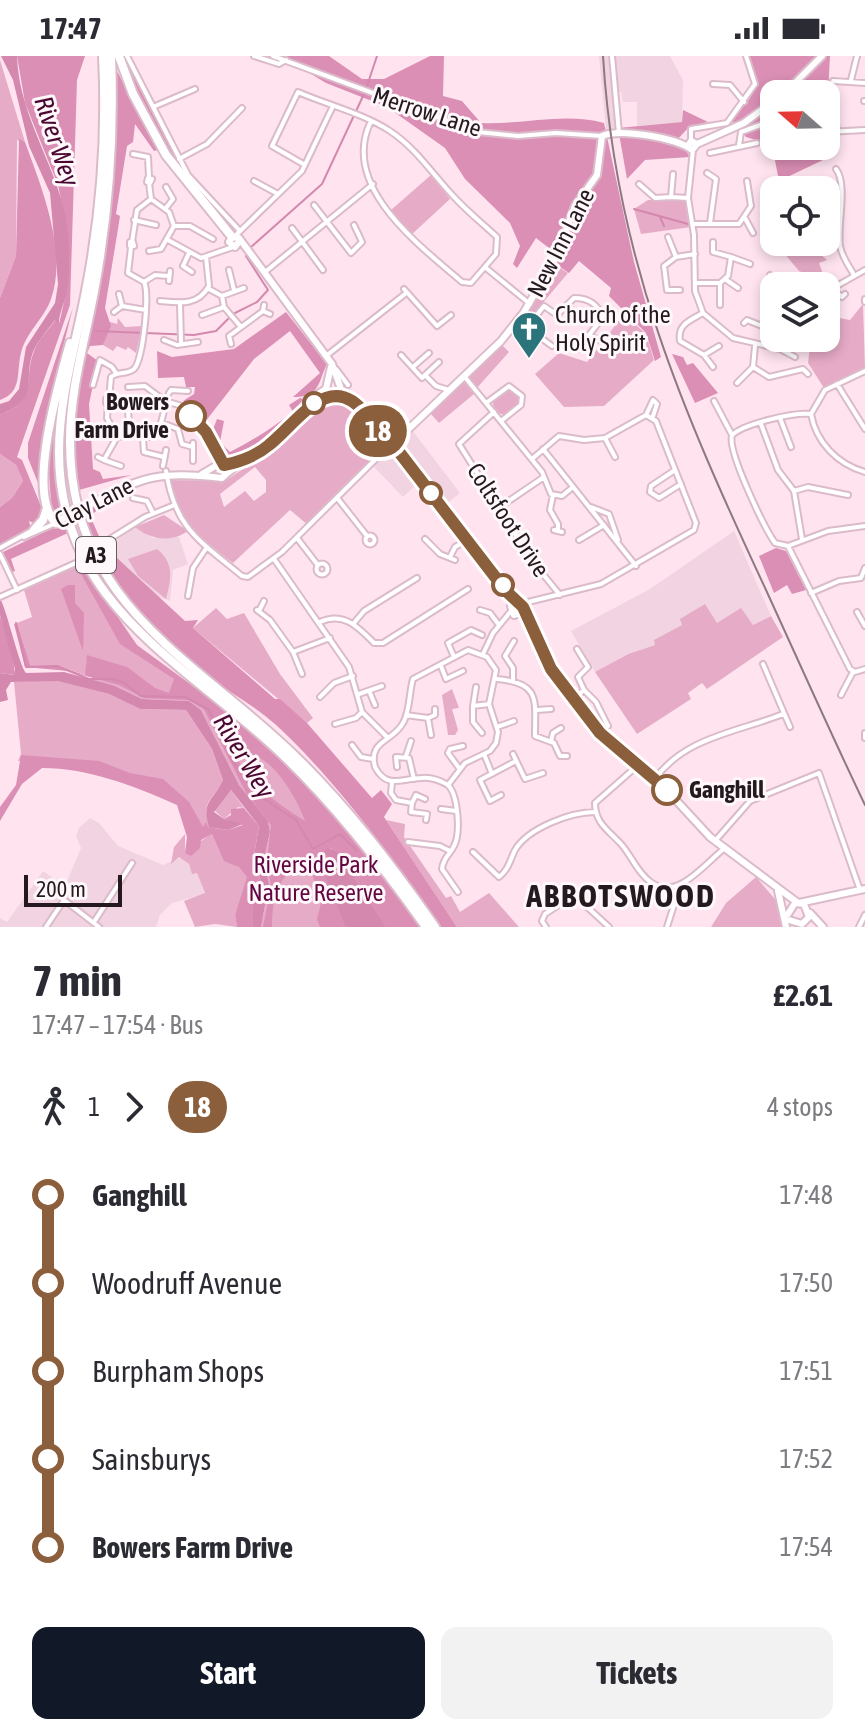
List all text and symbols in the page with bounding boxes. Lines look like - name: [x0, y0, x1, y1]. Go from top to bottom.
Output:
- text: 17:47: [40, 11, 102, 45]
- north arrow: [760, 80, 840, 160]
- map controls: [760, 80, 840, 352]
- street label: Merrow Lane: [369, 81, 485, 142]
- water label: River Wey: [28, 92, 86, 190]
- button: locate: [760, 176, 840, 256]
- street label: New Inn Lane: [522, 184, 599, 302]
- button: layers: [760, 272, 840, 352]
- place label: Church of the Holy Spirit: [555, 301, 671, 356]
- church icon: Church of the Holy Spirit: [510, 310, 548, 360]
- place label: Bowers Farm Drive: [74, 388, 170, 443]
- unlabelled marker: [303, 392, 325, 414]
- marker: Bowers Farm Drive: [176, 401, 206, 431]
- line badge: 18: [342, 405, 414, 457]
- text: 18: [365, 415, 391, 447]
- street label: Coltsfoot Drive: [462, 458, 555, 582]
- street label: Clay Lane: [50, 471, 138, 534]
- unlabelled marker: [420, 482, 442, 504]
- road number: A3: [76, 537, 116, 573]
- unlabelled marker: [492, 574, 514, 596]
- water label: River Wey: [207, 709, 281, 804]
- marker: Ganghill: [652, 775, 682, 805]
- place label: Ganghill: [689, 776, 765, 803]
- park label: Riverside Park Nature Reserve: [249, 851, 383, 906]
- scale bar: [24, 871, 122, 907]
- text: 200 m: [36, 876, 86, 902]
- district label: ABBOTSWOOD: [525, 877, 716, 914]
- text: 7 min: [32, 955, 122, 1005]
- text: £2.61: [773, 978, 833, 1012]
- text: 17:47 – 17:54 · Bus: [32, 1010, 203, 1040]
- icon: walk: [32, 1085, 76, 1129]
- icon: forward: [112, 1085, 156, 1129]
- text: 18: [184, 1091, 211, 1123]
- text: 1: [88, 1092, 100, 1122]
- text: 4 stops: [767, 1092, 833, 1122]
- text: Ganghill: [92, 1178, 187, 1212]
- text: 17:48: [779, 1180, 833, 1210]
- text: Woodruff Avenue: [92, 1266, 282, 1300]
- text: 17:50: [779, 1268, 833, 1298]
- text: Burpham Shops: [92, 1354, 264, 1388]
- text: 17:51: [779, 1356, 833, 1386]
- text: Sainsburys: [92, 1442, 211, 1476]
- text: 17:52: [779, 1444, 833, 1474]
- text: Bowers Farm Drive: [92, 1530, 293, 1564]
- text: 17:54: [779, 1532, 833, 1562]
- button: Start: [32, 1627, 425, 1719]
- button: Tickets: [441, 1627, 833, 1719]

